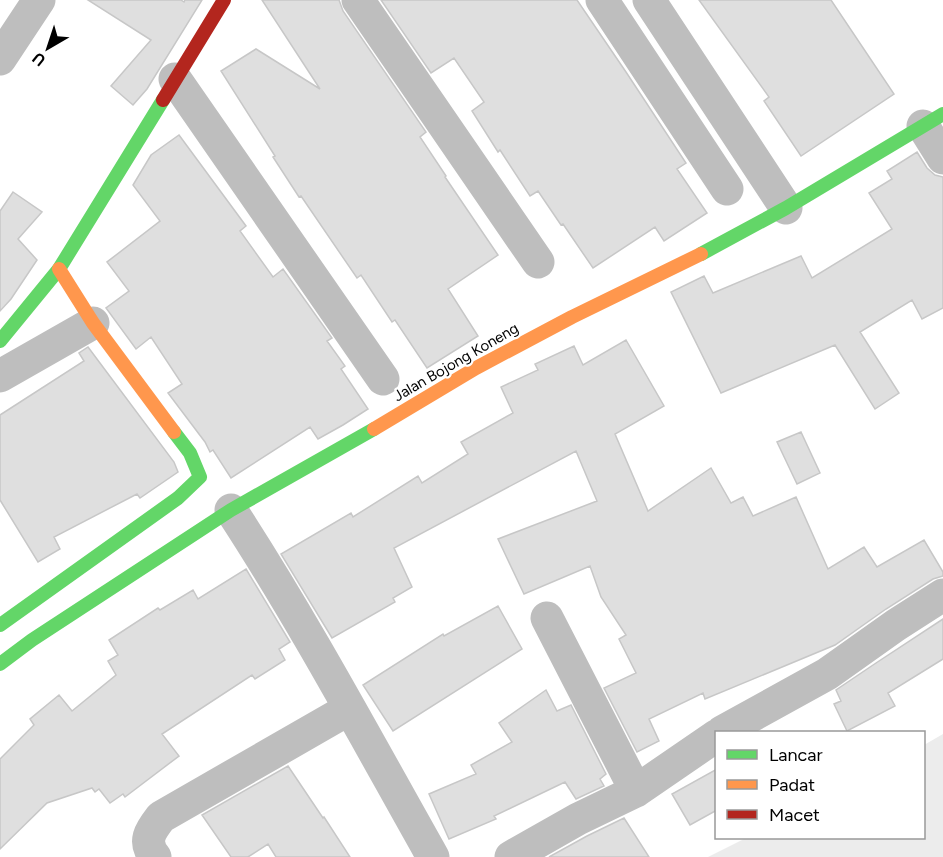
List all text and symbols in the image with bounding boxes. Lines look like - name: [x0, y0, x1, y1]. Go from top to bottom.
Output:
- north arrow: [18, 18, 78, 78]
- text: U: [29, 48, 49, 70]
- street label: Jalan Bojong Koneng: [390, 319, 522, 405]
- legend: [715, 731, 925, 839]
- text: Lancar: [769, 744, 823, 766]
- text: Padat: [769, 774, 815, 796]
- text: Macet: [769, 804, 820, 826]

